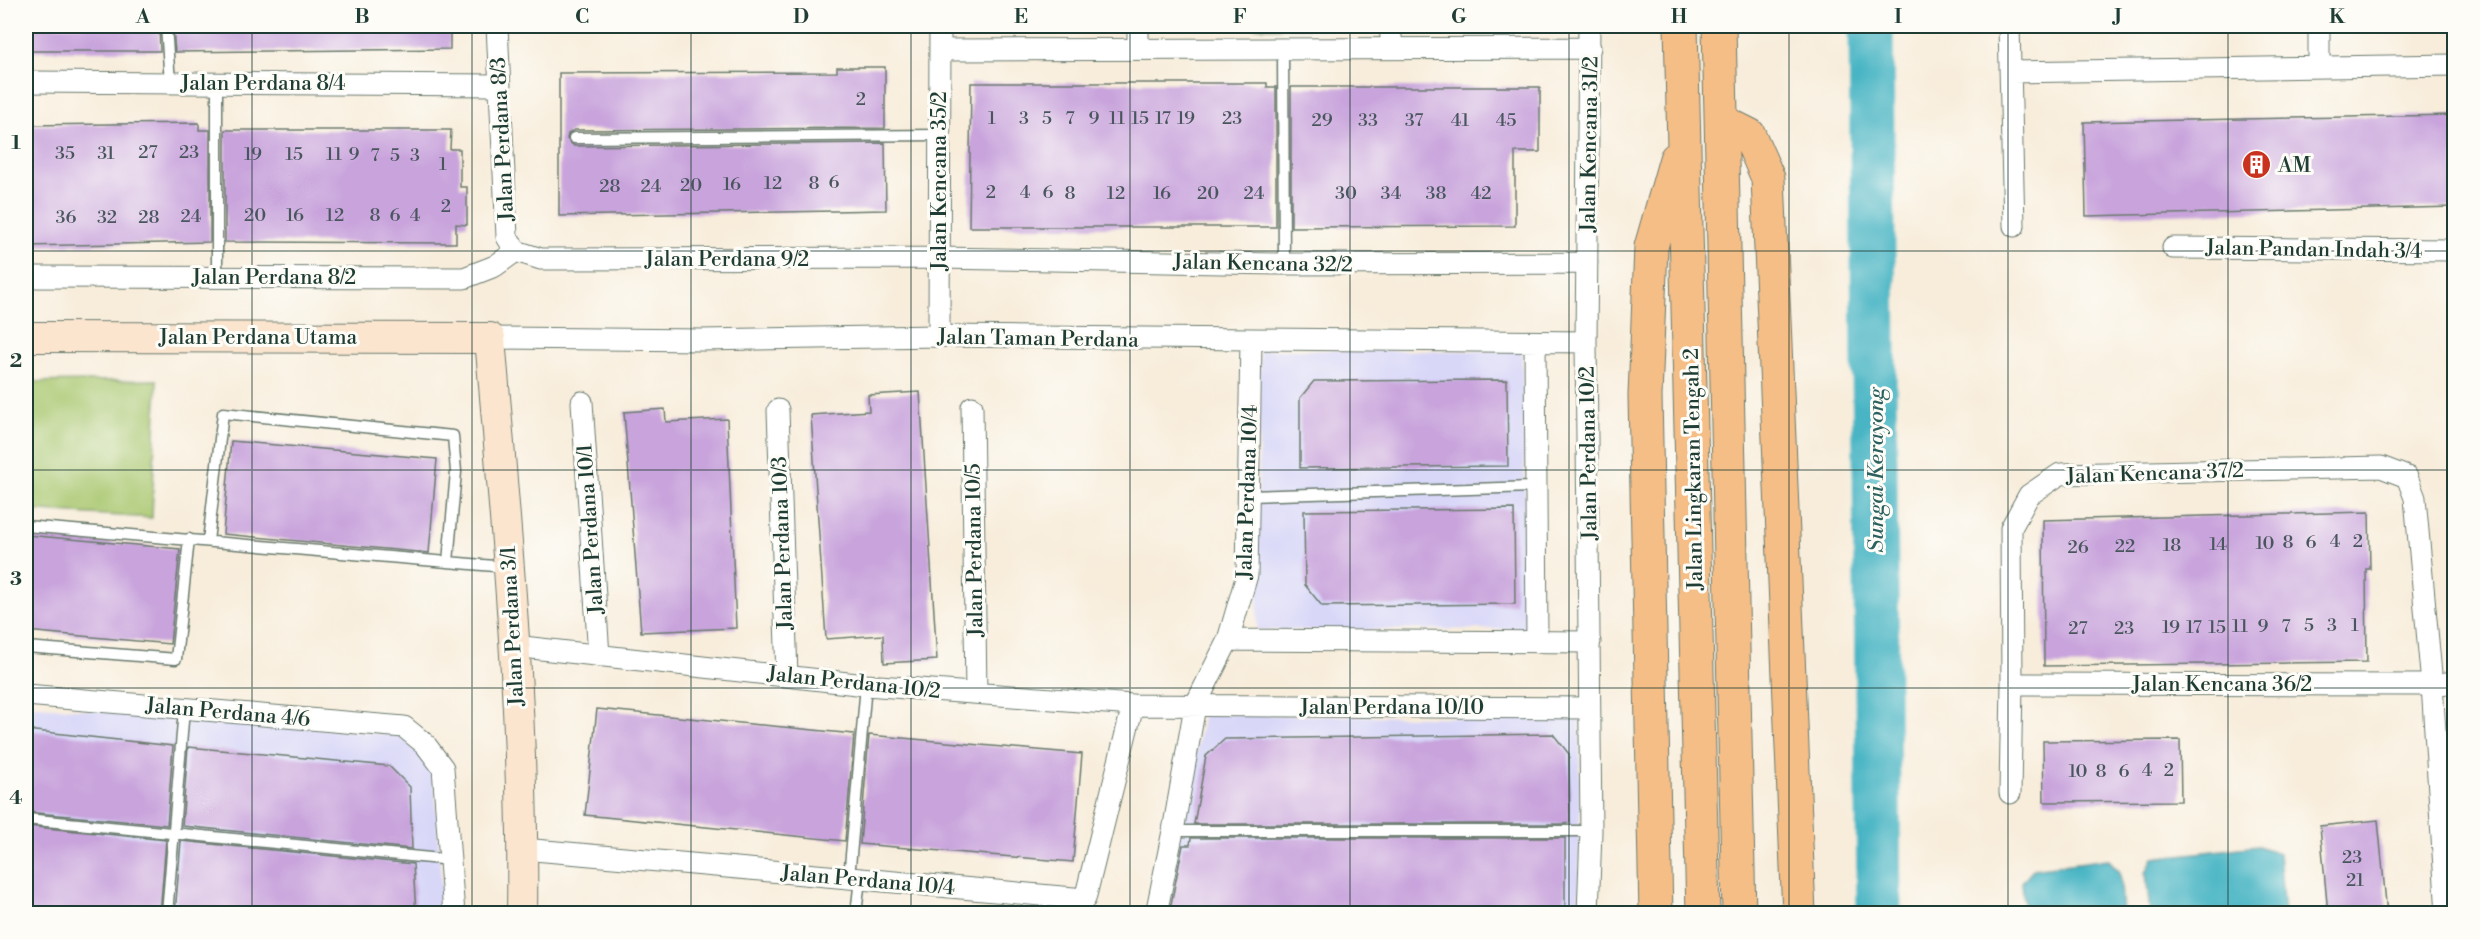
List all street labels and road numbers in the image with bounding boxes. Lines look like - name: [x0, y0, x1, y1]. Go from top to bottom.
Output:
- street label: Jalan Perdana 8/3: [486, 56, 520, 223]
- street label: Jalan Kencana 31/2: [1575, 56, 1605, 233]
- street label: Jalan Perdana 8/4: [179, 71, 346, 97]
- street label: Jalan Kencana 35/2: [927, 91, 953, 272]
- street label: Jalan Pandan Indah 3/4: [2204, 235, 2423, 265]
- street label: Jalan Perdana 9/2: [644, 247, 809, 273]
- street label: Jalan Kencana 32/2: [1172, 249, 1353, 279]
- street label: Jalan Perdana 8/2: [191, 265, 356, 291]
- street label: Jalan Taman Perdana: [936, 324, 1139, 354]
- street label: Jalan Perdana Utama: [158, 325, 358, 351]
- street label: Jalan Lingkaran Tengah 2: [1679, 348, 1709, 591]
- street label: Jalan Perdana 10/2: [1574, 366, 1604, 541]
- street label: Jalan Perdana 10/4: [1232, 404, 1264, 581]
- street label: Jalan Perdana 10/1: [572, 443, 610, 616]
- street label: Jalan Perdana 10/3: [767, 456, 799, 631]
- street label: Jalan Kencana 37/2: [2065, 458, 2244, 490]
- street label: Jalan Perdana 10/5: [960, 463, 990, 638]
- street label: Jalan Perdana 3/1: [496, 545, 530, 708]
- street label: Jalan Perdana 10/2: [765, 661, 942, 705]
- street label: Jalan Kencana 36/2: [2131, 672, 2312, 698]
- street label: Jalan Perdana 4/6: [144, 693, 311, 733]
- street label: Jalan Perdana 10/10: [1299, 695, 1484, 721]
- street label: Jalan Perdana 10/4: [779, 860, 956, 902]

